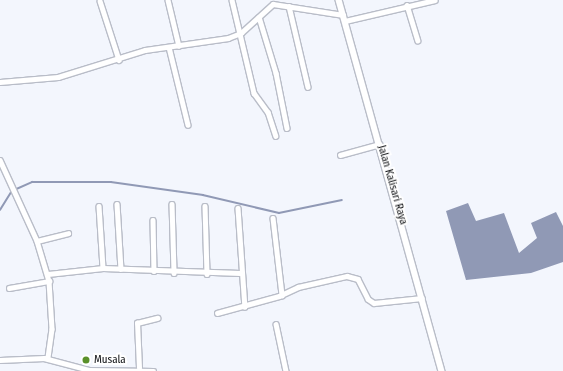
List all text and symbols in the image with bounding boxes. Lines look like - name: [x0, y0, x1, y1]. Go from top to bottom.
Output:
- street label: Jalan Kalisari Raya: [374, 144, 410, 226]
- place label: Musala: [94, 353, 126, 367]
- marker: Musala: [81, 355, 91, 365]

